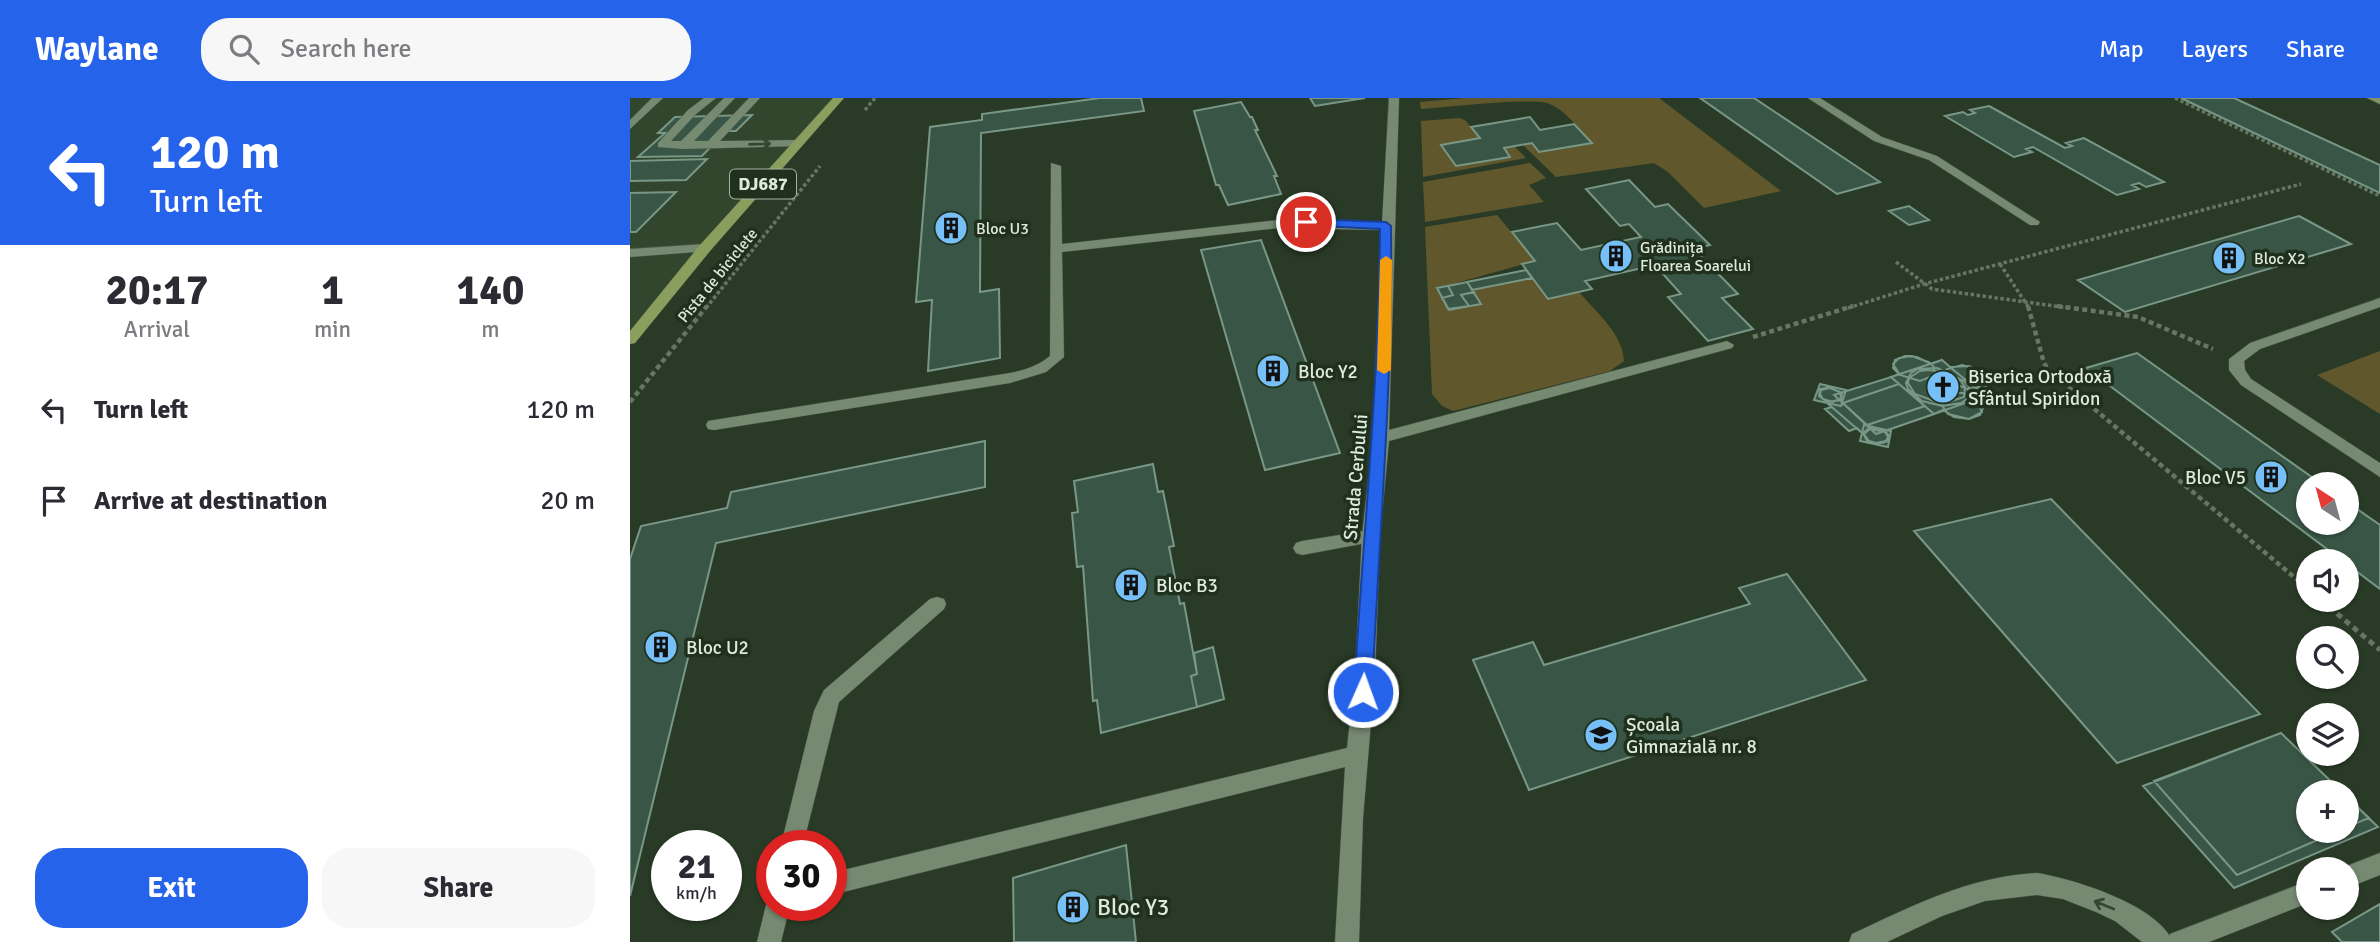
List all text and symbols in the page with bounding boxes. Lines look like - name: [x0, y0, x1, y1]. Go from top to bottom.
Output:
- search box: [201, 18, 691, 81]
- text: Waylane: [35, 29, 159, 70]
- icon: search: [225, 30, 263, 68]
- text: Search here: [281, 33, 412, 65]
- text: Map: [2099, 34, 2144, 64]
- text: Layers: [2182, 34, 2248, 64]
- text: Share: [2286, 34, 2345, 64]
- text: 120 m: [150, 122, 280, 182]
- icon: left: [35, 126, 126, 217]
- one-way arrow: [748, 137, 771, 150]
- road number: DJ687: [730, 170, 796, 198]
- text: Turn left: [150, 182, 263, 221]
- pin: [1276, 192, 1336, 252]
- icon: arrive: [1287, 203, 1325, 241]
- building icon: Bloc U3: [932, 209, 970, 247]
- place label: Bloc U3: [976, 219, 1029, 239]
- street label: Pista de biciclete: [673, 224, 762, 327]
- building icon: Grădinița Floarea Soarelui: [1597, 237, 1635, 275]
- place label: Grădinița Floarea Soarelui: [1640, 238, 1751, 276]
- building icon: Bloc X2: [2210, 239, 2248, 277]
- place label: Bloc X2: [2254, 249, 2306, 269]
- text: 20:17: [105, 265, 209, 316]
- text: 1: [321, 265, 344, 316]
- text: 140: [456, 265, 525, 316]
- text: Arrival: [124, 315, 190, 344]
- text: min: [314, 315, 351, 344]
- text: m: [481, 315, 500, 344]
- building icon: Bloc Y2: [1254, 352, 1292, 390]
- place label: Bloc Y2: [1298, 360, 1358, 384]
- place label: Biserica Ortodoxă Sfântul Spiridon: [1968, 365, 2112, 411]
- church icon: Biserica Ortodoxă Sfântul Spiridon: [1924, 368, 1962, 406]
- icon: left: [35, 391, 73, 429]
- text: Turn left: [94, 394, 188, 426]
- text: 120 m: [526, 394, 595, 426]
- street label: Strada Cerbului: [1339, 413, 1373, 541]
- building icon: Bloc V5: [2252, 458, 2290, 496]
- place label: Bloc V5: [2185, 466, 2246, 490]
- north arrow: [2296, 472, 2359, 536]
- map controls: [2296, 472, 2359, 920]
- icon: arrive: [35, 482, 73, 520]
- text: Arrive at destination: [94, 485, 327, 517]
- text: 20 m: [540, 485, 595, 517]
- button: sound: [2296, 549, 2359, 612]
- building icon: Bloc B3: [1112, 566, 1150, 604]
- place label: Bloc B3: [1156, 574, 1218, 598]
- button: search: [2296, 626, 2359, 689]
- building icon: Bloc U2: [642, 628, 680, 666]
- place label: Bloc U2: [686, 636, 749, 660]
- position arrow: [1326, 655, 1400, 729]
- button: layers: [2296, 703, 2359, 766]
- place label: Școala Gimnazială nr. 8: [1626, 713, 1757, 759]
- school or university icon: Școala Gimnazială nr. 8: [1582, 716, 1620, 754]
- button: +: [2296, 780, 2359, 843]
- speed limit sign: 30: [756, 830, 847, 921]
- text: 21: [678, 845, 715, 888]
- button: Exit: [35, 848, 308, 928]
- button: Share: [322, 848, 595, 928]
- button: −: [2296, 857, 2359, 920]
- text: km/h: [676, 882, 717, 904]
- building icon: Bloc Y3: [1054, 888, 1092, 926]
- place label: Bloc Y3: [1097, 893, 1169, 922]
- one-way arrow: [2094, 897, 2115, 910]

